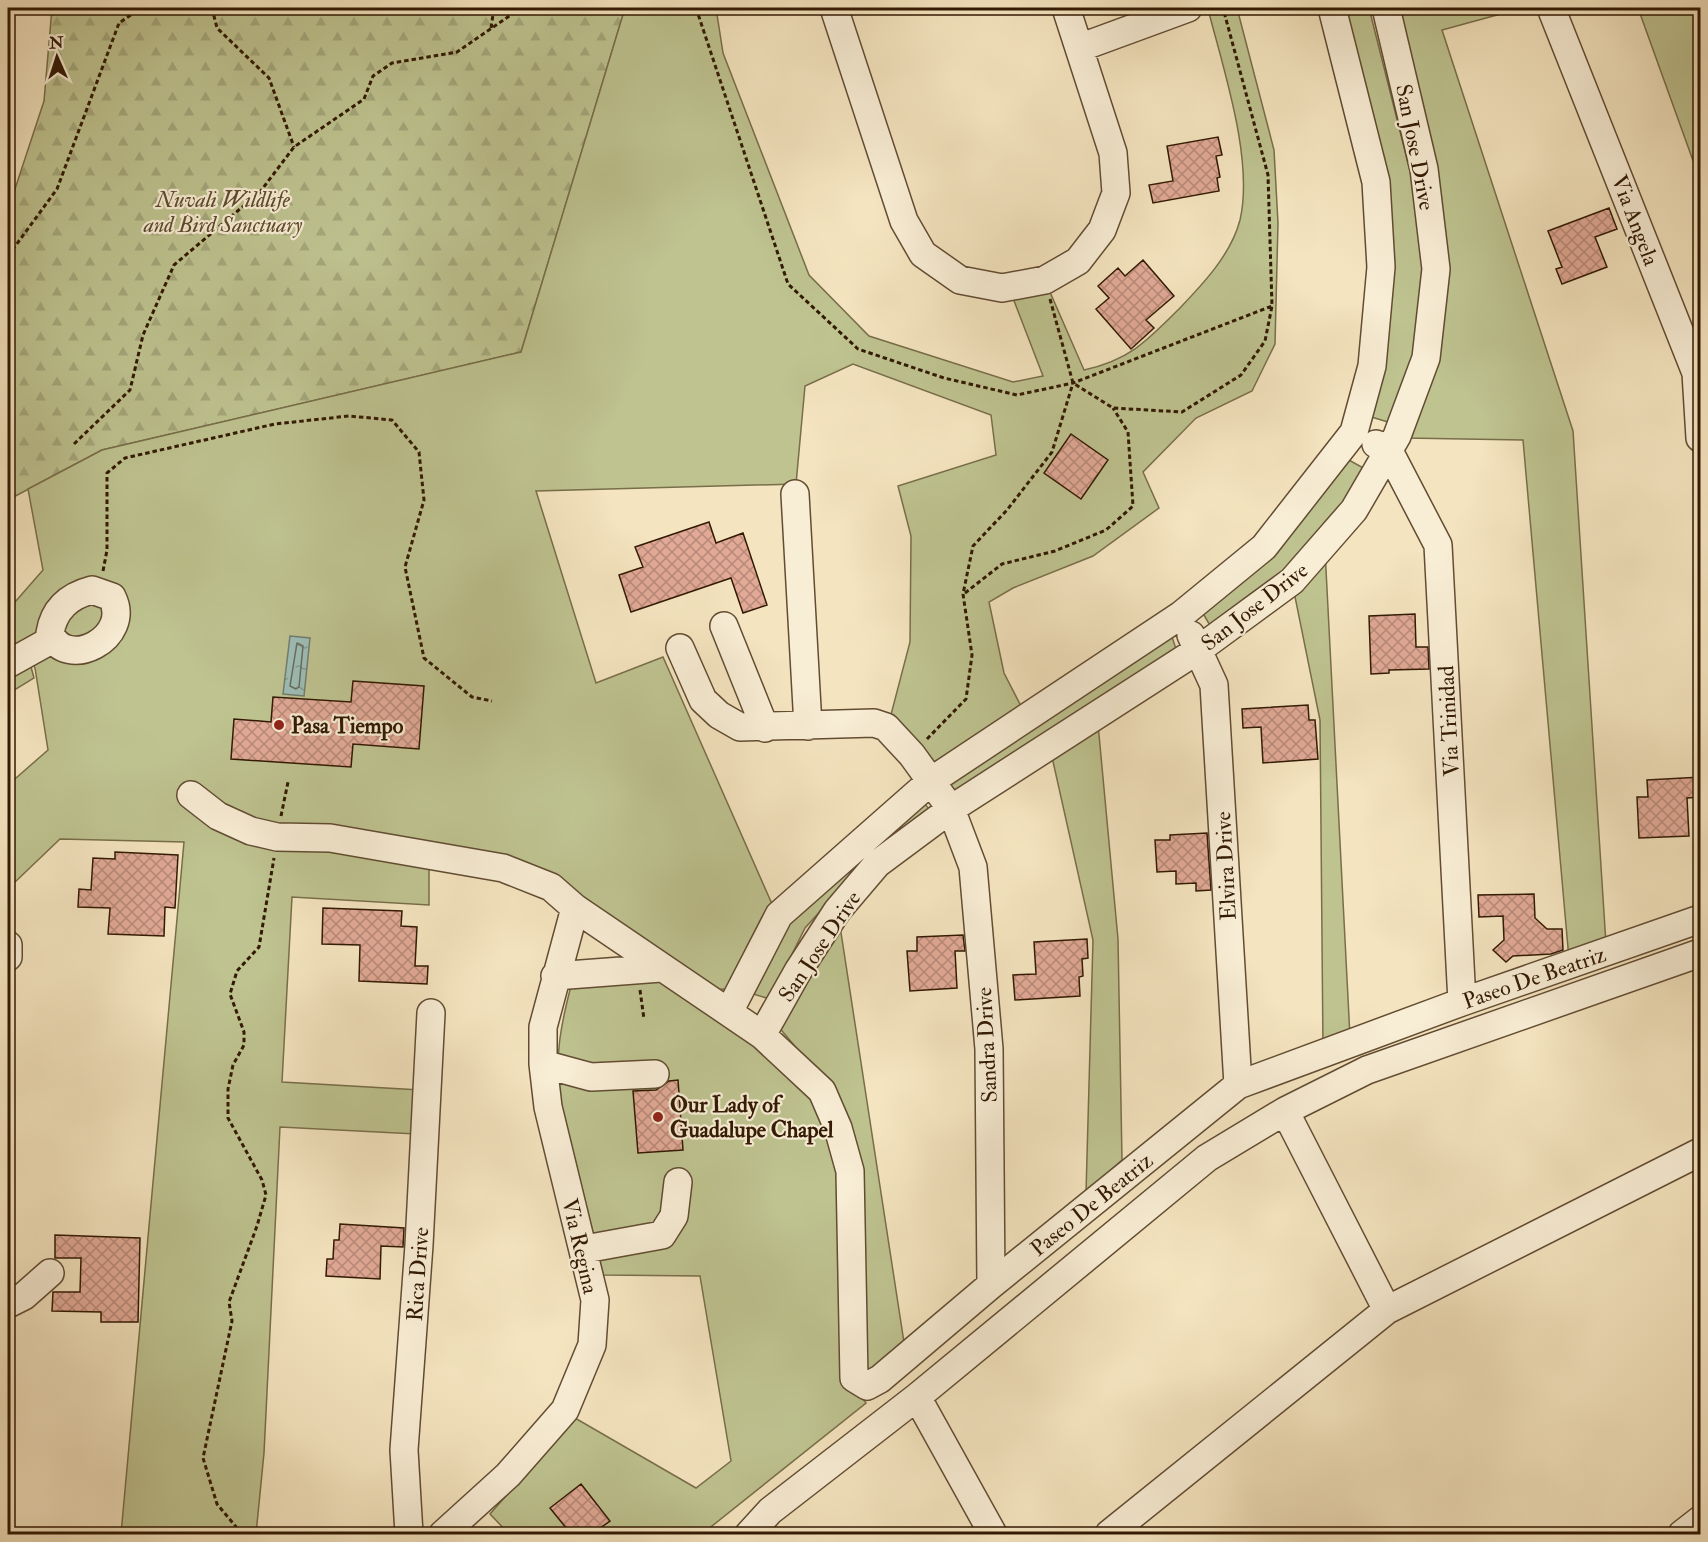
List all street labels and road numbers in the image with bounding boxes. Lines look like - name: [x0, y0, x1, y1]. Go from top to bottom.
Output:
- street label: San Jose Drive: [1389, 82, 1441, 213]
- street label: Via Angela: [1605, 171, 1666, 271]
- street label: San Jose Drive: [1196, 556, 1314, 657]
- street label: Via Trinidad: [1432, 665, 1466, 777]
- street label: Elvira Drive: [1209, 811, 1243, 921]
- street label: San Jose Drive: [772, 886, 867, 1007]
- street label: Paseo De Beatriz: [1459, 940, 1610, 1016]
- street label: Sandra Drive: [970, 986, 1004, 1103]
- street label: Paseo De Beatriz: [1025, 1147, 1159, 1263]
- street label: Via Regina: [555, 1196, 605, 1297]
- street label: Rica Drive: [401, 1226, 435, 1322]

